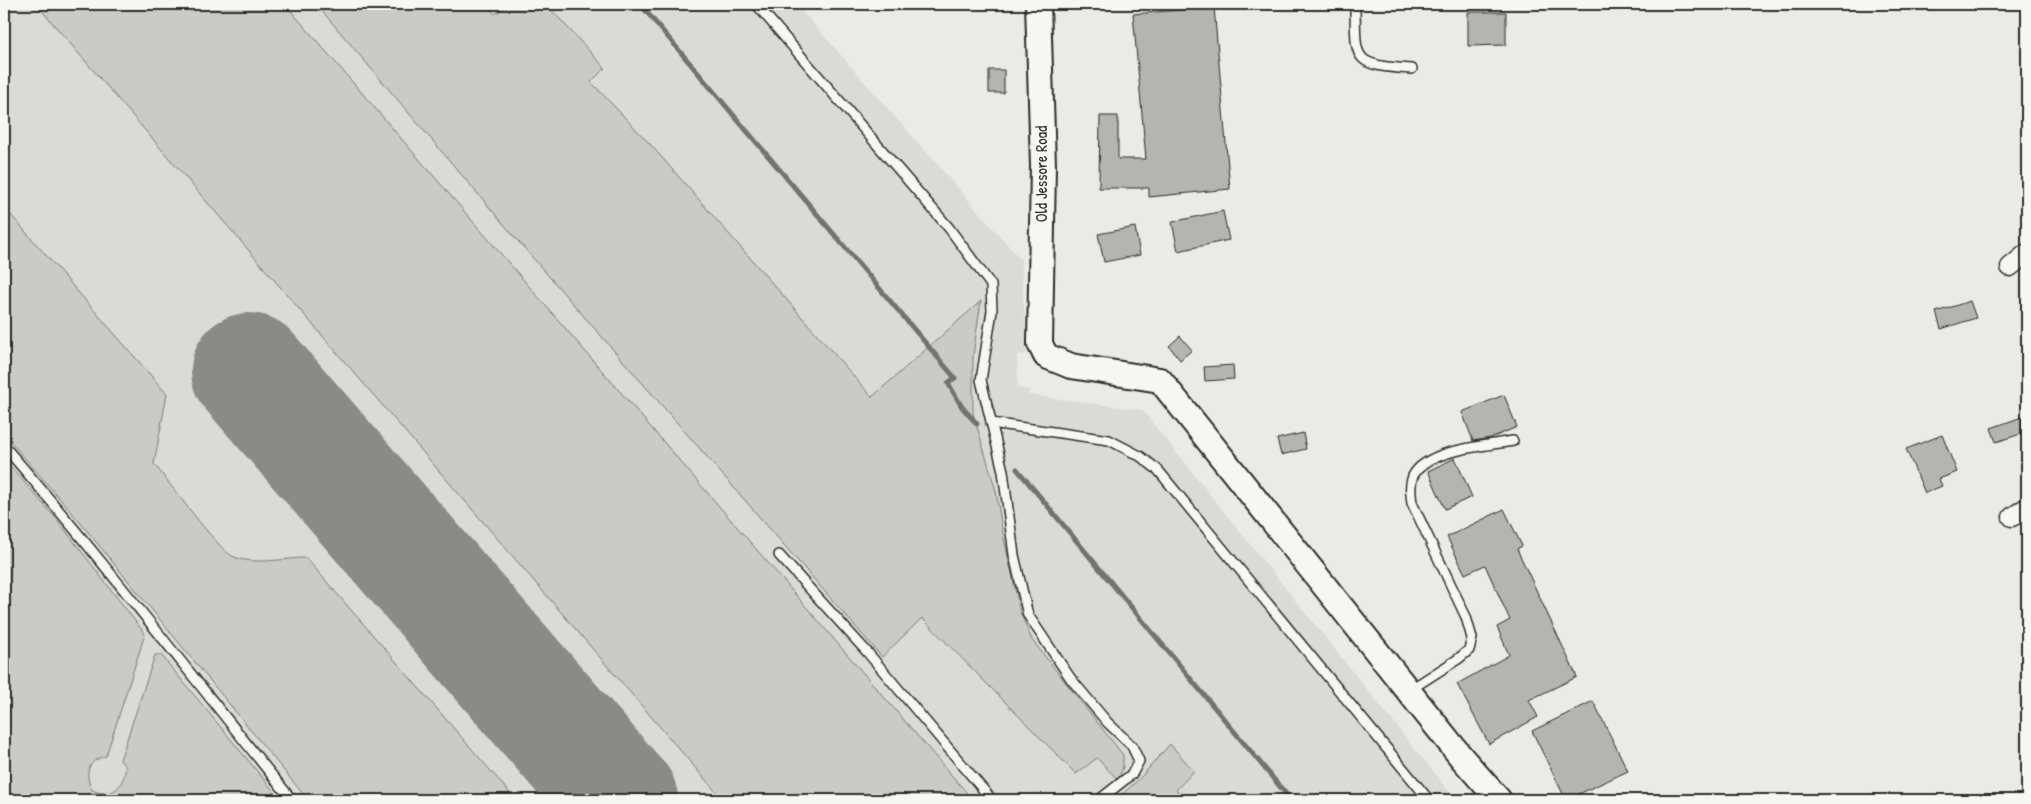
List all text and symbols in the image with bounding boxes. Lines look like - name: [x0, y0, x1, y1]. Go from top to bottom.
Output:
- street label: Old Jessore Road: [1030, 126, 1052, 222]

